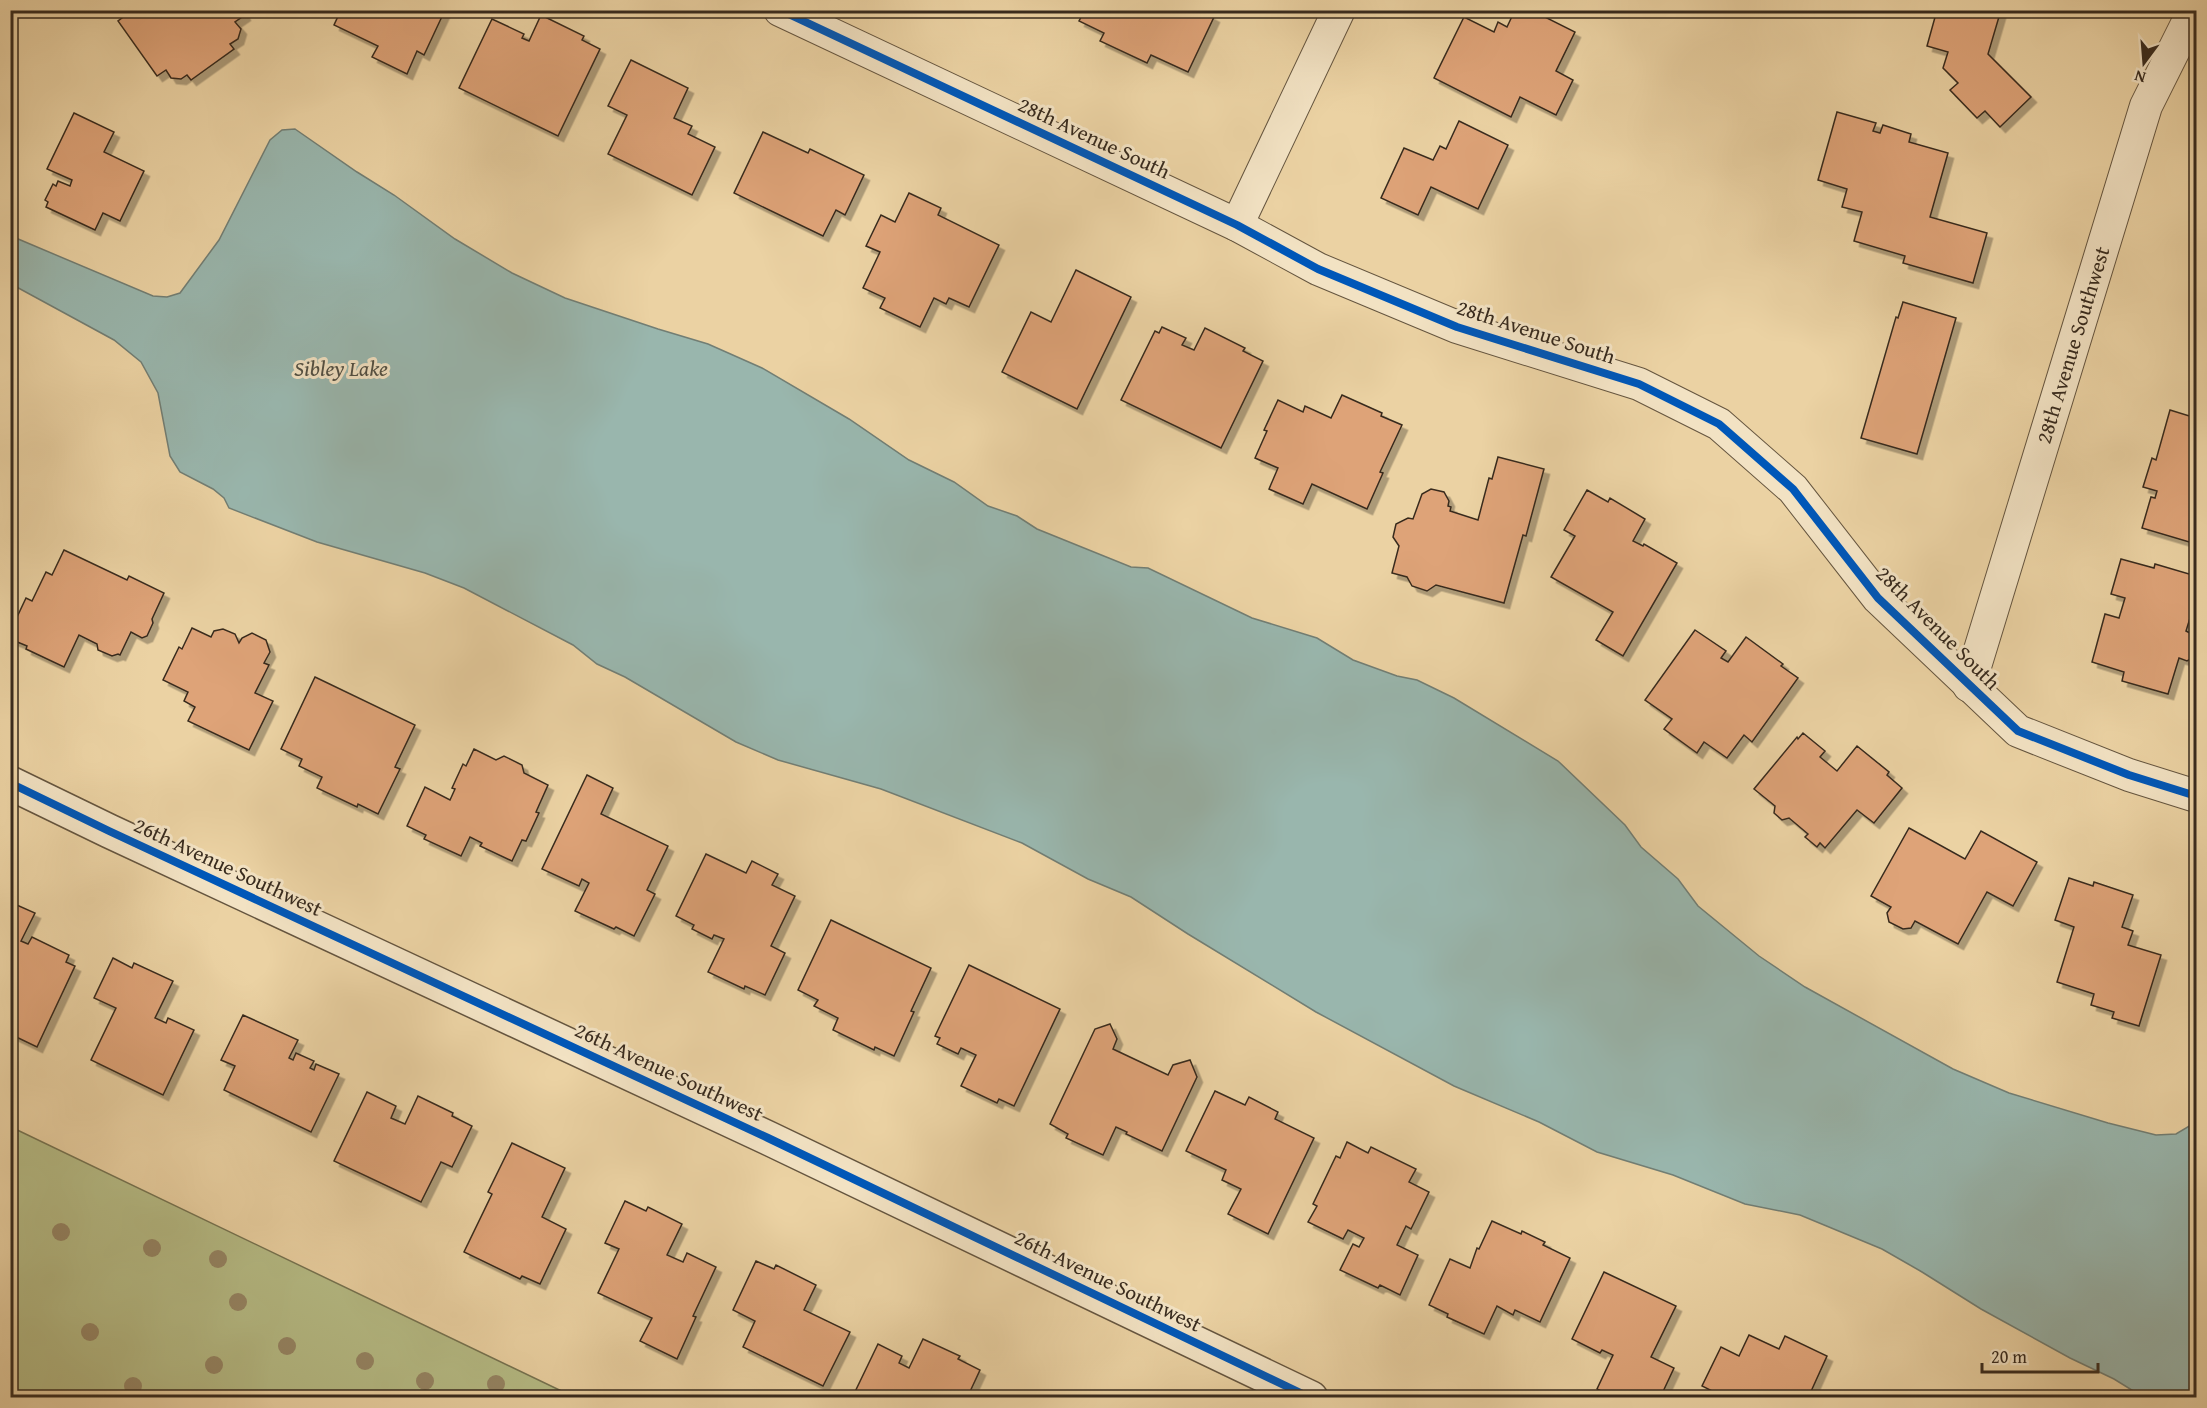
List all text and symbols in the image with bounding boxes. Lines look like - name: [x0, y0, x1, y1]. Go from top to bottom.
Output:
- north arrow: [2114, 33, 2174, 93]
- text: N: [2131, 64, 2148, 90]
- street label: 28th Avenue South: [1013, 89, 1176, 186]
- street label: 28th Avenue Southwest: [2028, 242, 2117, 447]
- street label: 28th Avenue South: [1453, 291, 1619, 372]
- water label: Sibley Lake: [294, 352, 388, 384]
- street label: 28th Avenue South: [1869, 558, 2008, 697]
- street label: 26th Avenue Southwest: [129, 809, 328, 924]
- street label: 26th Avenue Southwest: [570, 1014, 769, 1129]
- street label: 26th Avenue Southwest: [1009, 1222, 1208, 1340]
- scale bar: [1982, 1336, 2098, 1374]
- text: 20 m: [1991, 1343, 2027, 1370]

